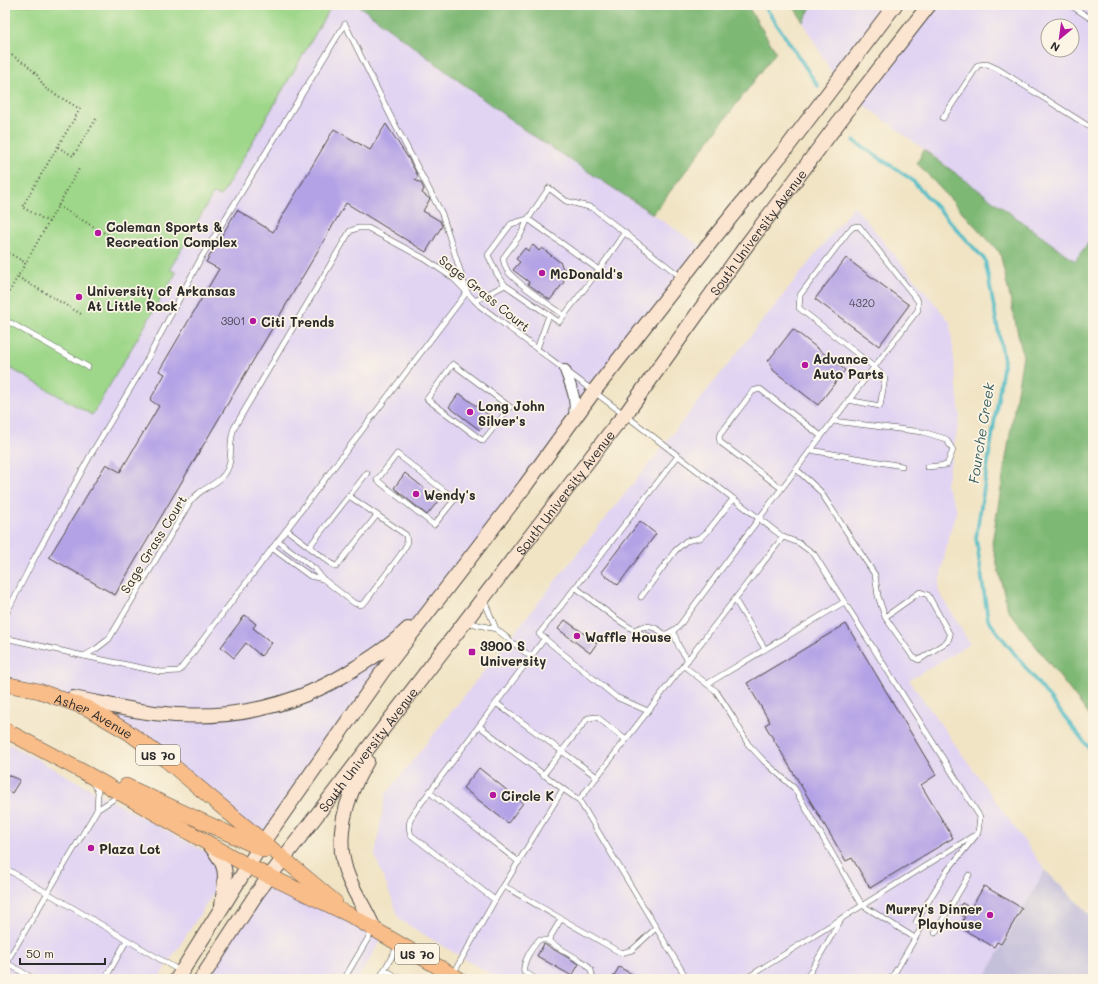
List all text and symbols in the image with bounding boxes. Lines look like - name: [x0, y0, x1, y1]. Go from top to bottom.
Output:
- north arrow: [1040, 18, 1080, 58]
- text: N: [1048, 39, 1062, 56]
- street label: South University Avenue: [705, 165, 810, 298]
- place label: Coleman Sports & Recreation Complex: [106, 218, 238, 250]
- marker: Coleman Sports & Recreation Complex: [93, 228, 103, 238]
- street label: Sage Grass Court: [436, 251, 534, 335]
- place label: McDonald's: [550, 265, 623, 282]
- marker: McDonald's: [537, 268, 547, 278]
- place label: University of Arkansas At Little Rock: [87, 282, 236, 314]
- marker: University of Arkansas At Little Rock: [74, 292, 84, 302]
- house number: 4320: [849, 295, 875, 310]
- house number: 3901: [221, 313, 245, 328]
- place label: Citi Trends: [261, 313, 334, 330]
- marker: Citi Trends: [248, 316, 258, 326]
- place label: Advance Auto Parts: [813, 350, 884, 382]
- marker: Advance Auto Parts: [800, 360, 810, 370]
- water label: Fourche Creek: [964, 381, 998, 485]
- place label: Long John Silver's: [478, 397, 545, 429]
- marker: Long John Silver's: [465, 407, 475, 417]
- street label: South University Avenue: [511, 426, 618, 558]
- place label: Wendy's: [424, 486, 476, 504]
- marker: Wendy's: [411, 489, 421, 499]
- street label: Sage Grass Court: [116, 492, 190, 596]
- place label: Waffle House: [585, 628, 671, 645]
- marker: Waffle House: [572, 631, 582, 641]
- place label: 3900 S University: [480, 637, 546, 670]
- marker: 3900 S University: [467, 647, 477, 657]
- street label: South University Avenue: [314, 683, 421, 815]
- street label: Asher Avenue: [52, 689, 137, 742]
- road number: US 70: [136, 745, 180, 765]
- place label: Circle K: [501, 787, 555, 804]
- marker: Circle K: [488, 790, 498, 800]
- place label: Plaza Lot: [99, 840, 161, 857]
- marker: Plaza Lot: [86, 843, 96, 853]
- place label: Murry's Dinner Playhouse: [886, 900, 982, 933]
- marker: Murry's Dinner Playhouse: [985, 910, 995, 920]
- scale bar: [20, 940, 105, 966]
- road number: US 70: [395, 944, 439, 964]
- text: 50 m: [26, 945, 54, 961]

